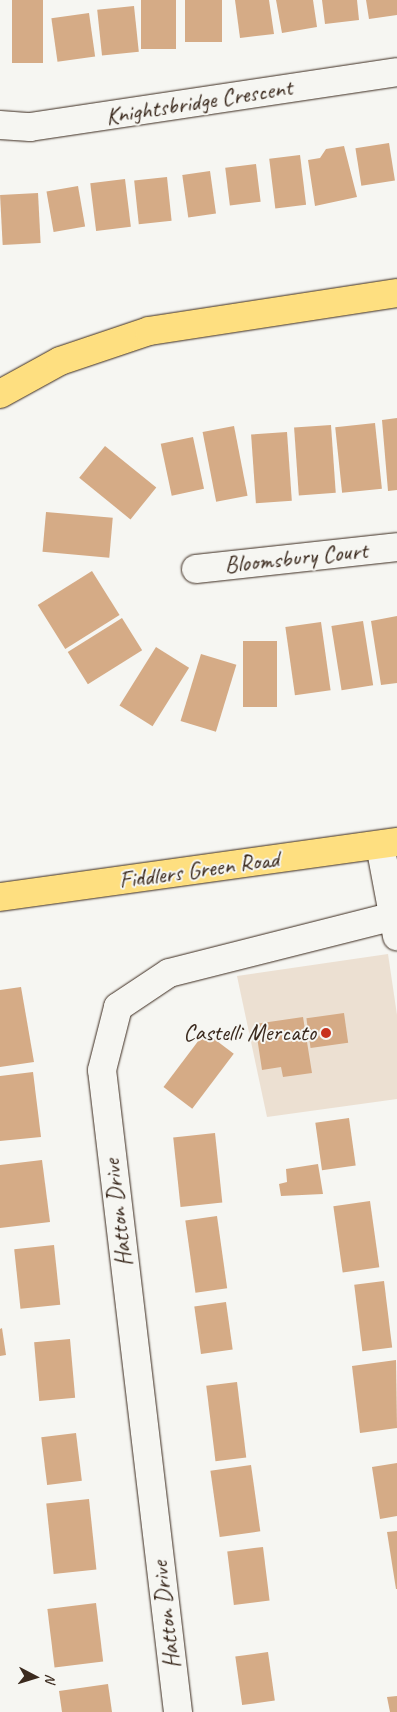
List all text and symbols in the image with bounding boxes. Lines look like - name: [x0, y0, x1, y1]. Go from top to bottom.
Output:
- street label: Knightsbridge Crescent: [104, 73, 294, 131]
- street label: Bloomsbury Court: [223, 536, 369, 580]
- street label: Fiddlers Green Road: [117, 844, 281, 896]
- place label: Castelli Mercato: [184, 1019, 316, 1047]
- marker: Castelli Mercato: [320, 1027, 332, 1039]
- street label: Hatton Drive: [97, 1158, 139, 1268]
- street label: Hatton Drive: [145, 1560, 187, 1670]
- north arrow: [10, 1652, 60, 1702]
- text: N: [42, 1673, 59, 1683]

